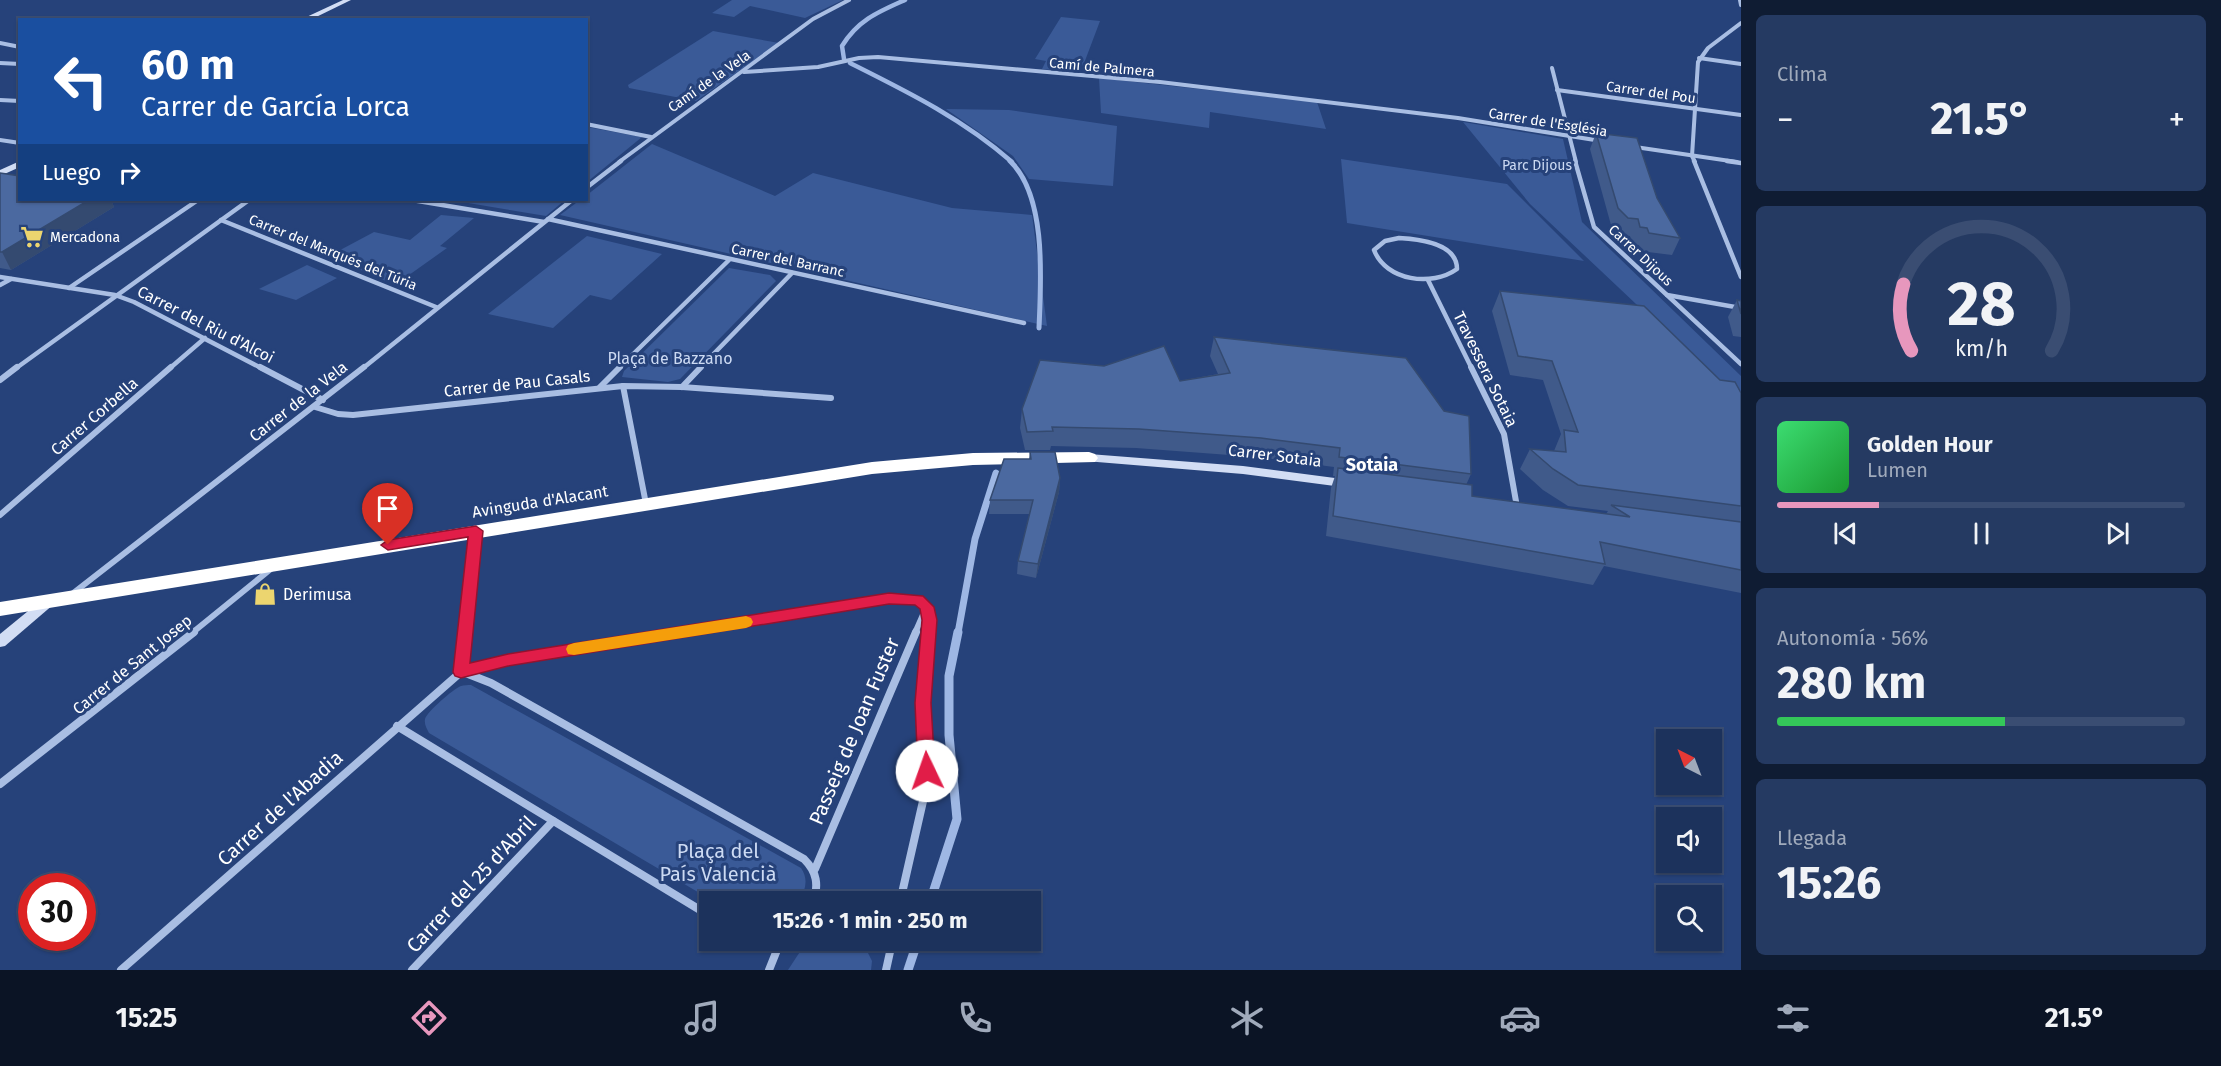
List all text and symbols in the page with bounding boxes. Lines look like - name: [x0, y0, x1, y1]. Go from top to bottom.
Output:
- text: 60 m: [141, 40, 235, 90]
- icon: left: [42, 42, 120, 120]
- street label: Camí de la Vela: [665, 47, 754, 116]
- street label: Camí de Palmera: [1049, 54, 1155, 81]
- text: Clima: [1777, 62, 1828, 86]
- street label: Carrer del Pou: [1605, 78, 1697, 107]
- text: Carrer de García Lorca: [141, 91, 410, 123]
- text: 21.5°: [1930, 92, 2032, 146]
- text: −: [1777, 100, 1794, 140]
- text: +: [2169, 100, 2185, 140]
- street label: Carrer de l'Església: [1487, 105, 1609, 140]
- icon: right: [113, 156, 146, 189]
- park label: Parc Dijous: [1502, 157, 1573, 174]
- text: Luego: [42, 159, 101, 186]
- street label: Carrer del Marqués del Túria: [246, 211, 419, 294]
- street label: Carrer Dijous: [1605, 221, 1677, 290]
- supermarket icon: Mercadona: [19, 224, 45, 250]
- place label: Mercadona: [50, 229, 120, 246]
- street label: Carrer del Barranc: [730, 240, 846, 281]
- text: 28: [1947, 267, 2015, 342]
- street label: Carrer del Riu d'Alcoi: [134, 282, 277, 367]
- street label: Travessera Sotaia: [1449, 308, 1522, 430]
- text: km/h: [1954, 336, 2008, 362]
- park label: Plaça de Bazzano: [607, 349, 733, 369]
- street label: Carrer de la Vela: [246, 357, 351, 446]
- street label: Carrer de Pau Casals: [443, 366, 591, 401]
- street label: Carrer Corbella: [47, 373, 142, 459]
- text: Golden Hour: [1867, 431, 1993, 458]
- street label: Carrer Sotaia: [1227, 440, 1323, 471]
- district label: Sotaia: [1346, 454, 1398, 476]
- text: Lumen: [1867, 458, 1928, 482]
- street label: Avinguda d'Alacant: [471, 481, 610, 522]
- pin: [362, 483, 413, 545]
- icon: arrive: [371, 492, 404, 525]
- icon: previous: [1829, 517, 1862, 550]
- icon: pause: [1965, 517, 1998, 550]
- icon: next: [2101, 517, 2134, 550]
- shop icon: Derimusa: [252, 581, 278, 607]
- place label: Derimusa: [283, 585, 352, 604]
- street label: Carrer de Sant Josep: [69, 611, 196, 718]
- text: Autonomía · 56%: [1777, 626, 1928, 650]
- street label: Passeig de Joan Fuster: [804, 633, 904, 828]
- text: 280 km: [1777, 656, 1926, 710]
- north arrow: [1656, 729, 1722, 795]
- map controls: [1656, 729, 1722, 951]
- position arrow: [895, 739, 959, 803]
- street label: Carrer de l'Abadia: [212, 745, 348, 871]
- button: sound: [1656, 807, 1722, 873]
- street label: Carrer del 25 d'Abril: [401, 811, 541, 957]
- text: Llegada: [1777, 826, 1847, 850]
- park label: Plaça del País Valencià: [659, 839, 777, 886]
- text: 15:26: [1777, 856, 1881, 910]
- speed limit sign: 30: [18, 873, 96, 951]
- button: search: [1656, 885, 1722, 951]
- text: 15:26 · 1 min · 250 m: [772, 907, 968, 934]
- icon: directions: [408, 997, 450, 1039]
- icon: music: [681, 997, 723, 1039]
- icon: phone: [954, 997, 996, 1039]
- icon: climate: [1226, 997, 1268, 1039]
- icon: car: [1499, 997, 1541, 1039]
- icon: filters: [1772, 997, 1814, 1039]
- text: 15:25: [115, 1002, 177, 1034]
- text: 21.5°: [2045, 1002, 2106, 1034]

